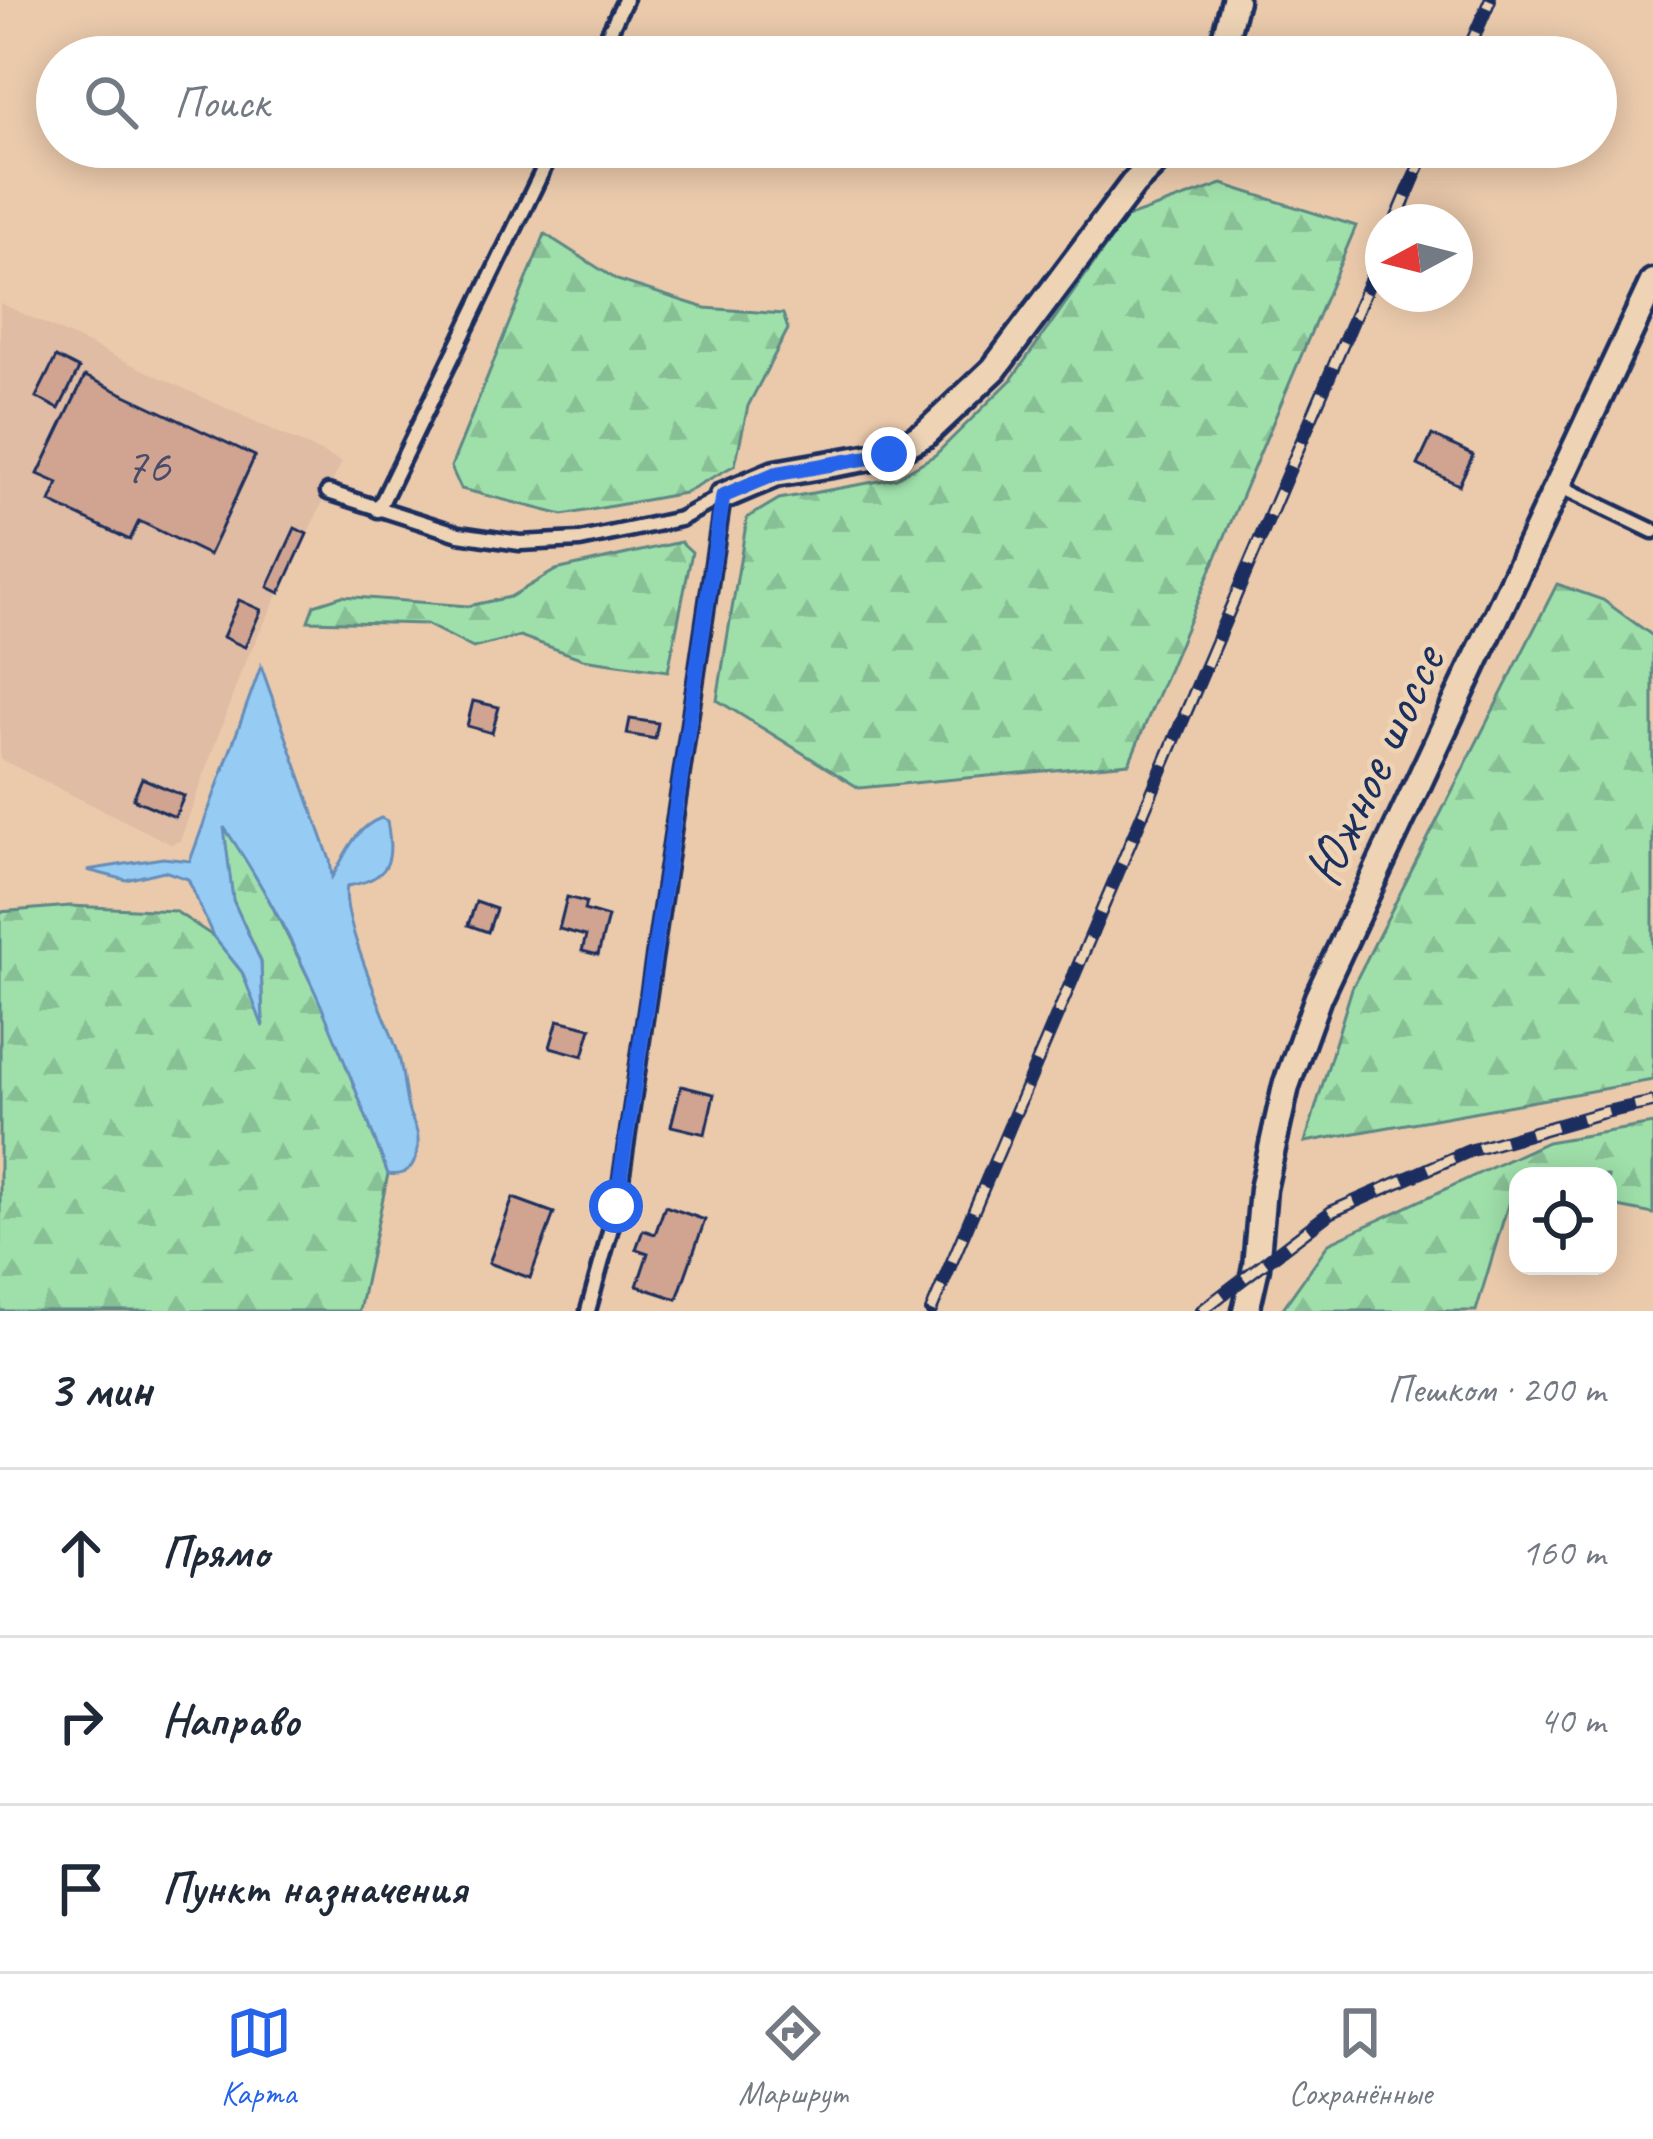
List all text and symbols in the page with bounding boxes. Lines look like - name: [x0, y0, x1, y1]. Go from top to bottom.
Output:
- search box: [36, 36, 1617, 168]
- icon: search: [78, 69, 144, 135]
- text: Поиск: [174, 74, 269, 131]
- north arrow: [1365, 204, 1473, 312]
- route end: [862, 427, 916, 481]
- house number: 76: [124, 433, 172, 497]
- street label: Южное шоссе: [1287, 631, 1462, 898]
- map controls: [1509, 1167, 1617, 1275]
- button: locate: [1509, 1167, 1617, 1275]
- route start: [589, 1179, 643, 1233]
- text: 3 мин: [48, 1357, 152, 1421]
- text: Пешком · 200 m: [1387, 1365, 1605, 1414]
- icon: ahead: [48, 1520, 114, 1586]
- text: Прямо: [162, 1524, 269, 1581]
- text: 160 m: [1521, 1528, 1605, 1577]
- icon: right: [48, 1688, 114, 1754]
- text: Направо: [162, 1692, 300, 1749]
- text: 40 m: [1539, 1696, 1605, 1745]
- icon: arrive: [48, 1856, 114, 1922]
- text: Пункт назначения: [162, 1860, 467, 1917]
- tab: Карта: [221, 2000, 296, 2114]
- tab: Маршрут: [738, 2000, 847, 2114]
- tab: Сохранённые: [1289, 2000, 1432, 2114]

